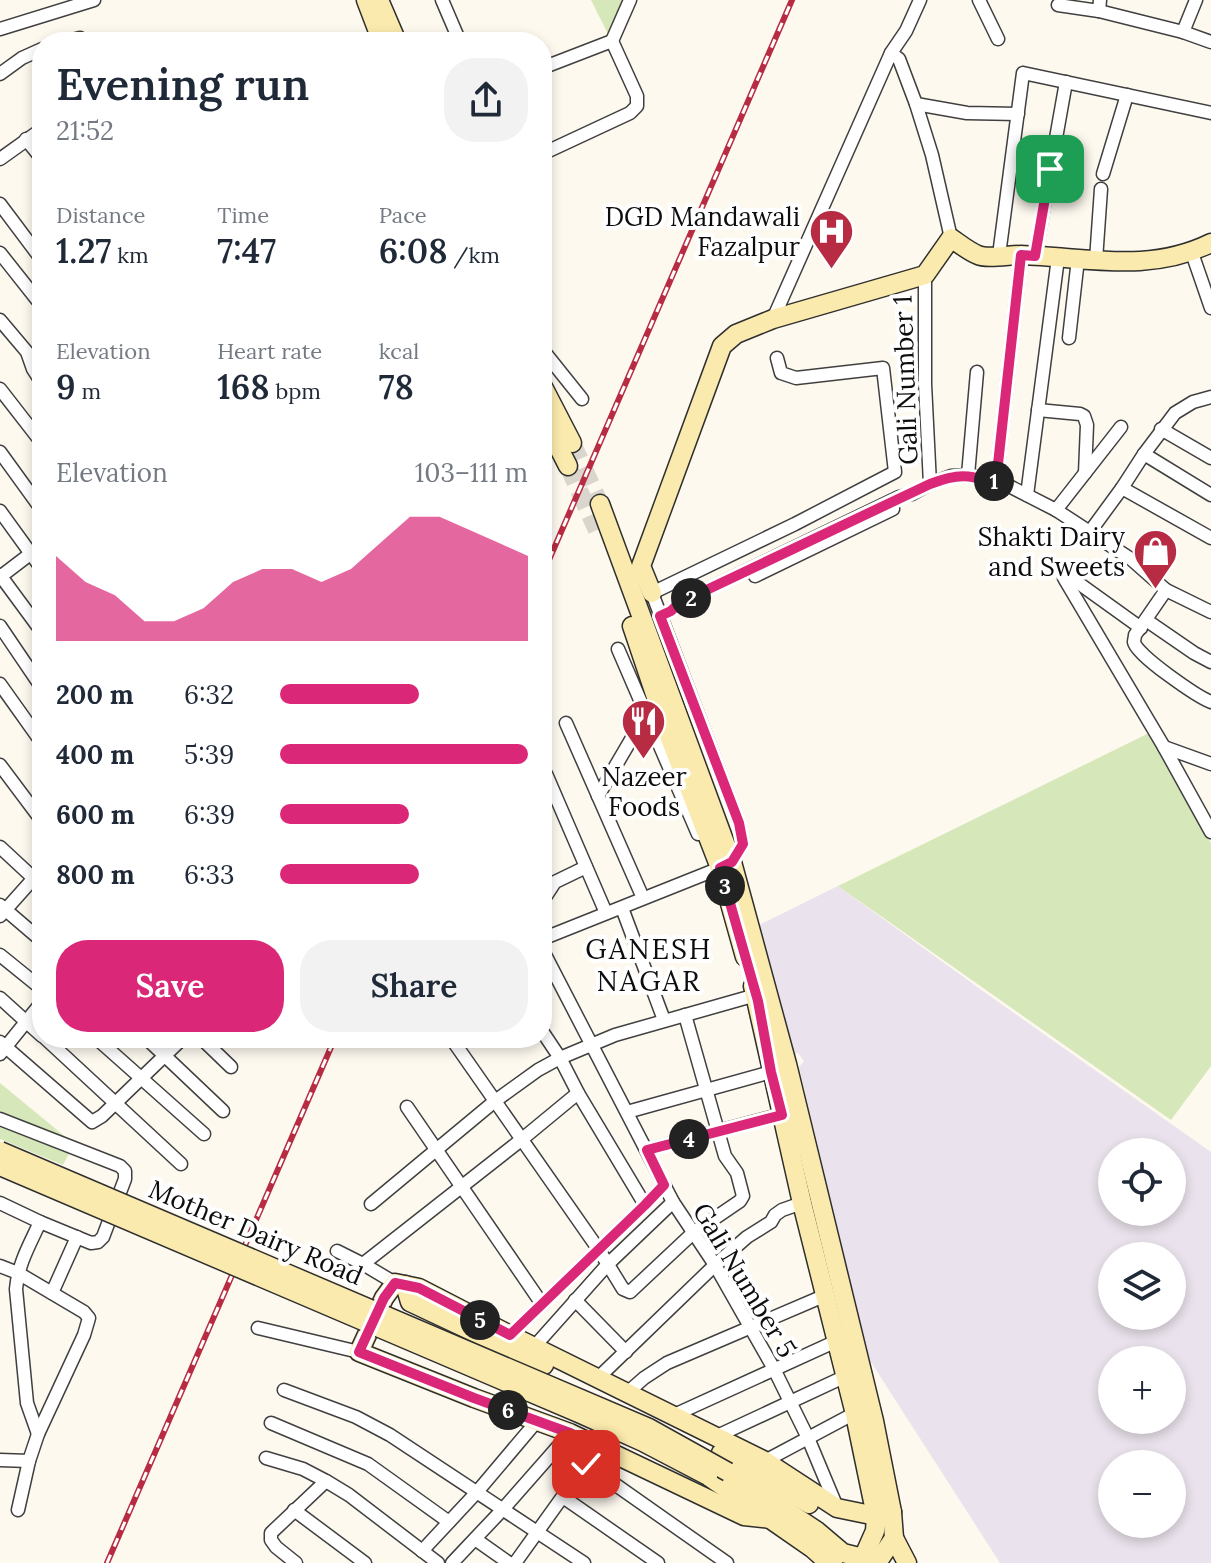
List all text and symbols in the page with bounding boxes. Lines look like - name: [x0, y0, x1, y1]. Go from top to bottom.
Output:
- text: Evening run: [56, 56, 309, 112]
- button: share: [444, 58, 528, 142]
- text: 21:52: [56, 114, 114, 147]
- pin: [1016, 135, 1084, 203]
- icon: arrive: [1028, 147, 1072, 191]
- place label: DGD Mandawali Fazalpur: [605, 200, 801, 263]
- text: Distance: [56, 201, 146, 229]
- text: Time: [217, 201, 269, 229]
- text: Pace: [379, 201, 427, 229]
- hospital icon: DGD Mandawali Fazalpur: [807, 207, 855, 270]
- text: 1.27: [56, 229, 111, 272]
- text: 7:47: [217, 229, 276, 272]
- text: 6:08: [379, 229, 448, 272]
- text: km: [111, 241, 149, 269]
- text: /km: [448, 241, 500, 269]
- street label: Gali Number 1: [886, 295, 924, 465]
- text: Elevation: [56, 337, 151, 365]
- text: Heart rate: [217, 337, 322, 365]
- text: kcal: [379, 337, 419, 365]
- text: 9: [56, 365, 76, 408]
- text: 168: [217, 365, 270, 408]
- text: 78: [379, 365, 414, 408]
- text: m: [76, 377, 101, 405]
- text: bpm: [270, 377, 321, 405]
- text: Elevation: [56, 456, 168, 489]
- text: 103–111 m: [415, 456, 528, 489]
- pin: 1: [974, 461, 1014, 501]
- text: 1: [990, 467, 998, 495]
- place label: Shakti Dairy and Sweets: [978, 520, 1125, 583]
- shop icon: Shakti Dairy and Sweets: [1132, 527, 1180, 590]
- pin: 2: [671, 578, 711, 618]
- text: 2: [685, 584, 697, 612]
- text: 200 m: [56, 678, 134, 711]
- text: 6:32: [184, 678, 234, 711]
- restaurant icon: Nazeer Foods: [620, 697, 668, 760]
- text: 400 m: [56, 738, 134, 771]
- text: 5:39: [184, 738, 234, 771]
- place label: Nazeer Foods: [601, 760, 687, 823]
- text: 600 m: [56, 798, 135, 831]
- text: 6:39: [184, 798, 235, 831]
- text: 800 m: [56, 858, 135, 891]
- text: 6:33: [184, 858, 235, 891]
- pin: 3: [705, 866, 745, 906]
- text: 3: [719, 872, 731, 900]
- district label: GANESH NAGAR: [585, 931, 713, 999]
- button: Save: [56, 940, 284, 1032]
- button: Share: [300, 940, 528, 1032]
- pin: 4: [669, 1119, 709, 1159]
- text: 4: [683, 1125, 695, 1153]
- map controls: [1098, 1138, 1186, 1538]
- button: locate: [1098, 1138, 1186, 1226]
- street label: Mother Dairy Road: [144, 1172, 368, 1292]
- street label: Gali Number 5: [686, 1197, 804, 1363]
- button: layers: [1098, 1242, 1186, 1330]
- pin: 5: [460, 1300, 500, 1340]
- text: 5: [474, 1306, 486, 1334]
- button: +: [1098, 1346, 1186, 1434]
- pin: 6: [488, 1390, 528, 1430]
- text: 6: [502, 1396, 514, 1424]
- pin: [552, 1430, 620, 1498]
- icon: check: [564, 1442, 608, 1486]
- button: −: [1098, 1450, 1186, 1538]

